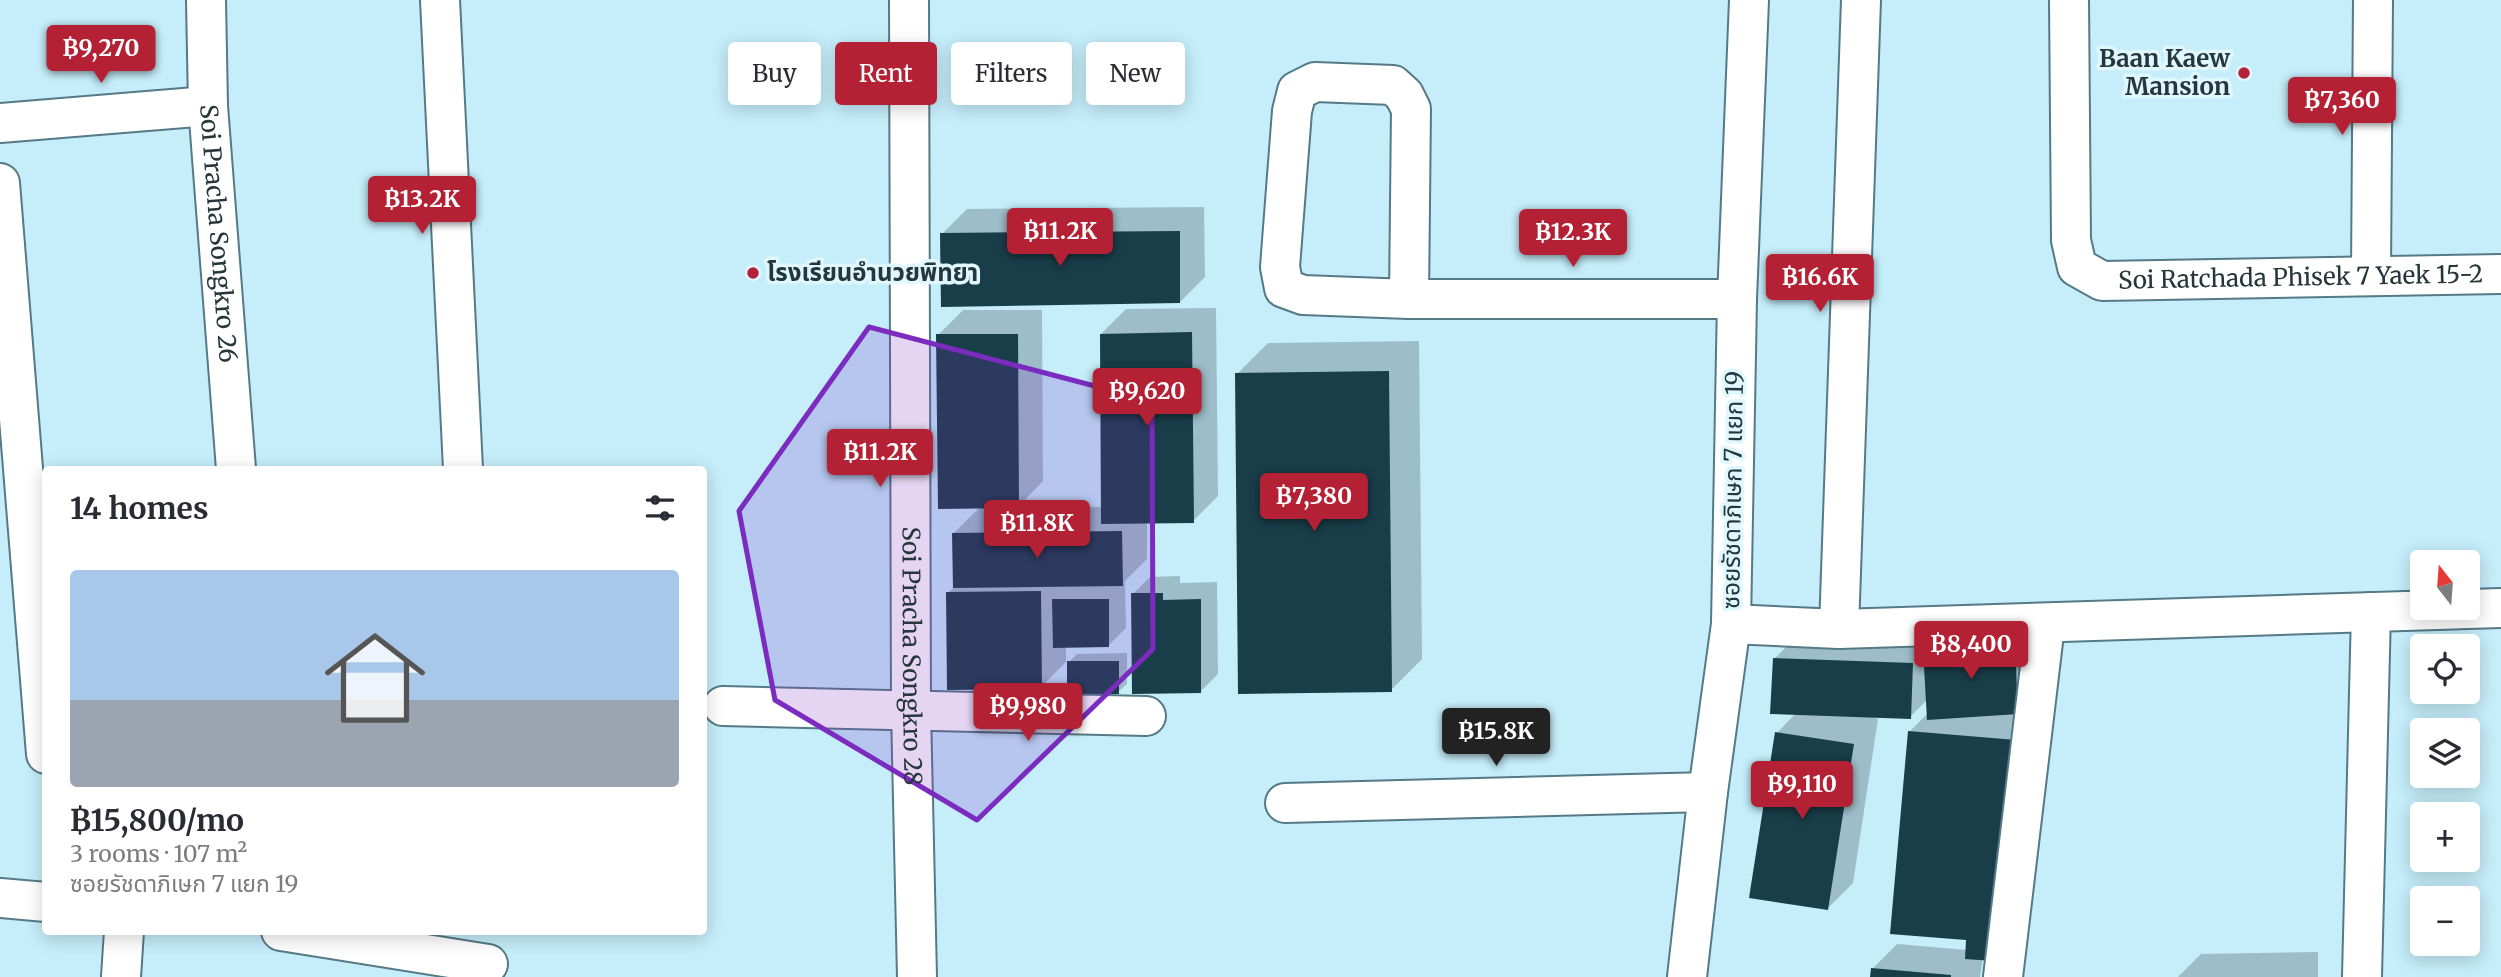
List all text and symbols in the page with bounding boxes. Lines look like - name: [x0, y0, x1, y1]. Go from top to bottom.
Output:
- pin: ฿9,270: [44, 25, 158, 85]
- text: ฿9,270: [62, 33, 140, 62]
- chip: Buy: [728, 42, 821, 105]
- chip: Rent: [835, 42, 937, 105]
- chip: Filters: [951, 42, 1072, 105]
- chip: New: [1086, 42, 1185, 105]
- place label: Baan Kaew Mansion: [2099, 43, 2230, 102]
- marker: Baan Kaew Mansion: [2236, 65, 2252, 81]
- pin: ฿7,360: [2285, 78, 2399, 137]
- text: ฿7,360: [2304, 85, 2380, 114]
- street label: Soi Pracha Songkro 26: [193, 103, 244, 364]
- pin: ฿13.2K: [365, 176, 479, 236]
- text: ฿13.2K: [384, 184, 460, 213]
- pin: ฿11.2K: [1003, 208, 1117, 268]
- pin: ฿12.3K: [1516, 210, 1630, 269]
- text: ฿11.2K: [1023, 216, 1097, 245]
- text: ฿12.3K: [1535, 217, 1611, 246]
- pin: ฿16.6K: [1763, 254, 1877, 314]
- place label: โรงเรียนอำนวยพิทยา: [767, 257, 978, 288]
- street label: Soi Ratchada Phisek 7 Yaek 15-2: [2118, 258, 2483, 296]
- text: ฿16.6K: [1782, 262, 1858, 291]
- marker: โรงเรียนอำนวยพิทยา: [745, 265, 761, 281]
- pin: ฿9,620: [1090, 368, 1204, 428]
- street label: ซอยรัชดาภิเษก 7 แยก 19: [1715, 371, 1750, 609]
- text: ฿9,620: [1109, 376, 1185, 405]
- pin: ฿11.2K: [823, 430, 937, 489]
- text: ฿11.2K: [843, 437, 917, 466]
- pin: ฿7,380: [1257, 474, 1371, 533]
- text: ฿7,380: [1276, 481, 1352, 510]
- text: 14 homes: [70, 489, 208, 527]
- icon: filters: [641, 489, 679, 527]
- pin: ฿11.8K: [980, 500, 1094, 560]
- text: ฿11.8K: [1000, 508, 1074, 537]
- street label: Soi Pracha Songkro 28: [895, 526, 929, 786]
- north arrow: [2410, 550, 2480, 620]
- map controls: [2410, 550, 2480, 956]
- icon: home: [312, 615, 438, 741]
- pin: ฿8,400: [1914, 622, 2028, 681]
- text: ฿8,400: [1930, 629, 2012, 658]
- button: locate: [2410, 634, 2480, 704]
- pin: ฿9,980: [971, 684, 1085, 743]
- text: ฿9,980: [989, 691, 1067, 720]
- pin: ฿15.8K: [1439, 708, 1553, 768]
- text: ฿15.8K: [1458, 716, 1534, 745]
- button: layers: [2410, 718, 2480, 788]
- pin: ฿9,110: [1745, 762, 1859, 821]
- text: ฿9,110: [1767, 769, 1837, 798]
- text: ฿15,800/mo: [70, 801, 244, 839]
- button: +: [2410, 802, 2480, 872]
- text: 3 rooms · 107 m²: [70, 839, 247, 868]
- text: ซอยรัชดาภิเษก 7 แยก 19: [70, 869, 298, 898]
- button: −: [2410, 886, 2480, 956]

